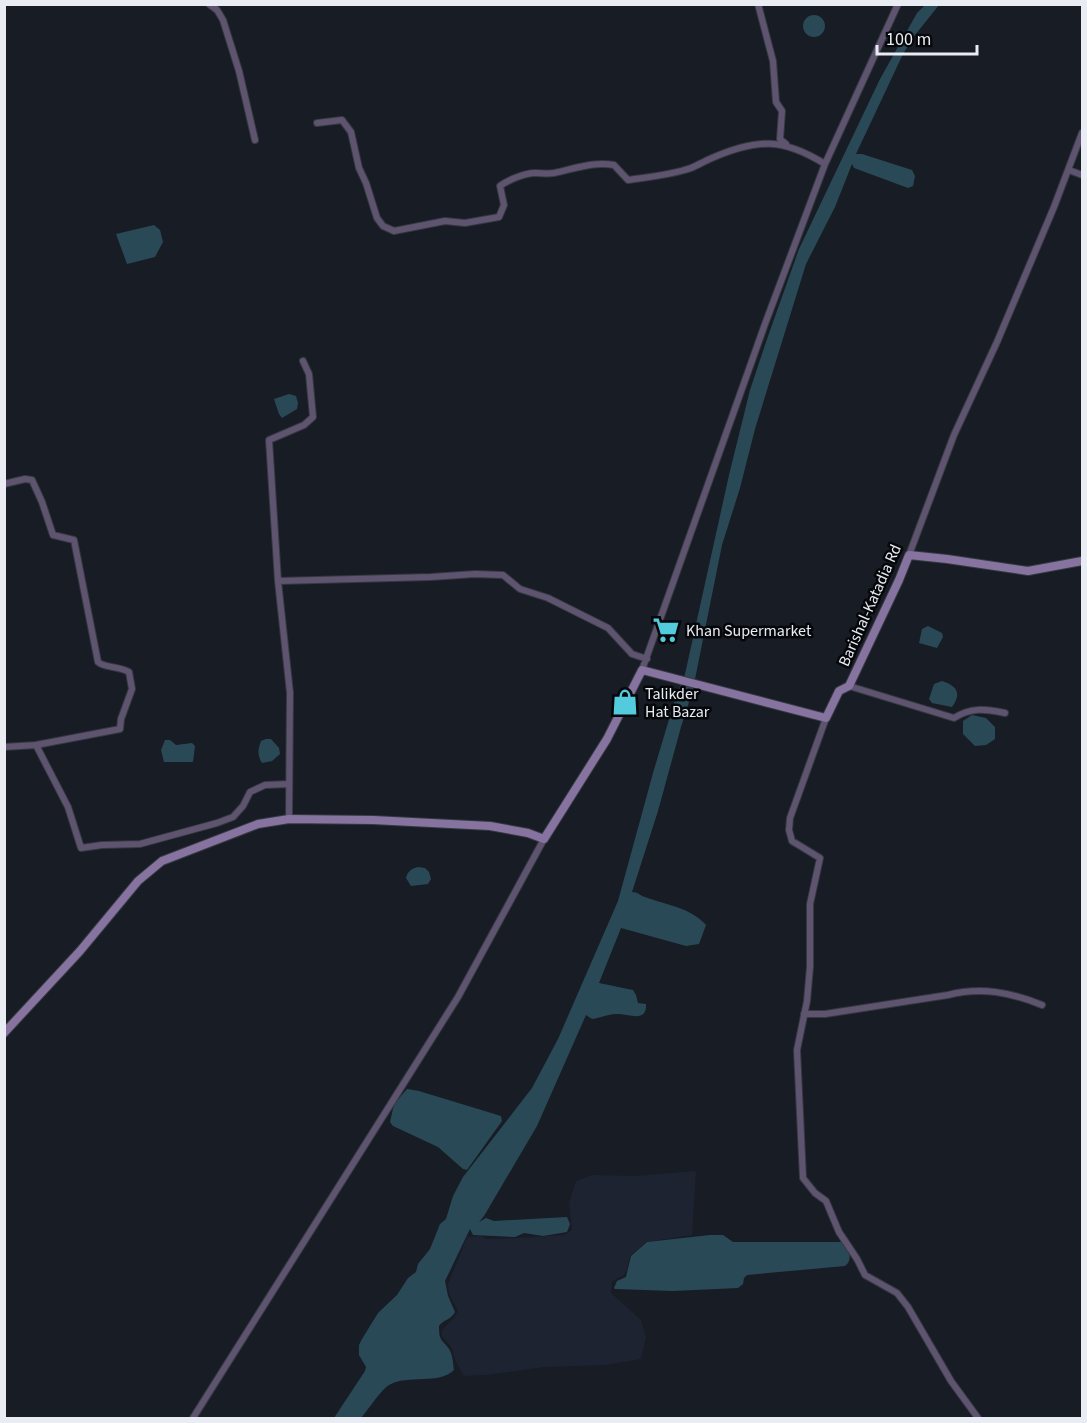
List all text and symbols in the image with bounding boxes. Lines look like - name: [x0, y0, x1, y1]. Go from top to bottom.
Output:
- scale bar: [877, 18, 978, 56]
- text: 100 m: [886, 27, 931, 52]
- street label: Barishal-Katadia Rd: [833, 541, 907, 670]
- supermarket icon: Khan Supermarket: [651, 615, 681, 645]
- place label: Khan Supermarket: [686, 620, 812, 642]
- place label: Talikder Hat Bazar: [645, 683, 710, 723]
- shop icon: Talikder Hat Bazar: [610, 687, 640, 717]

